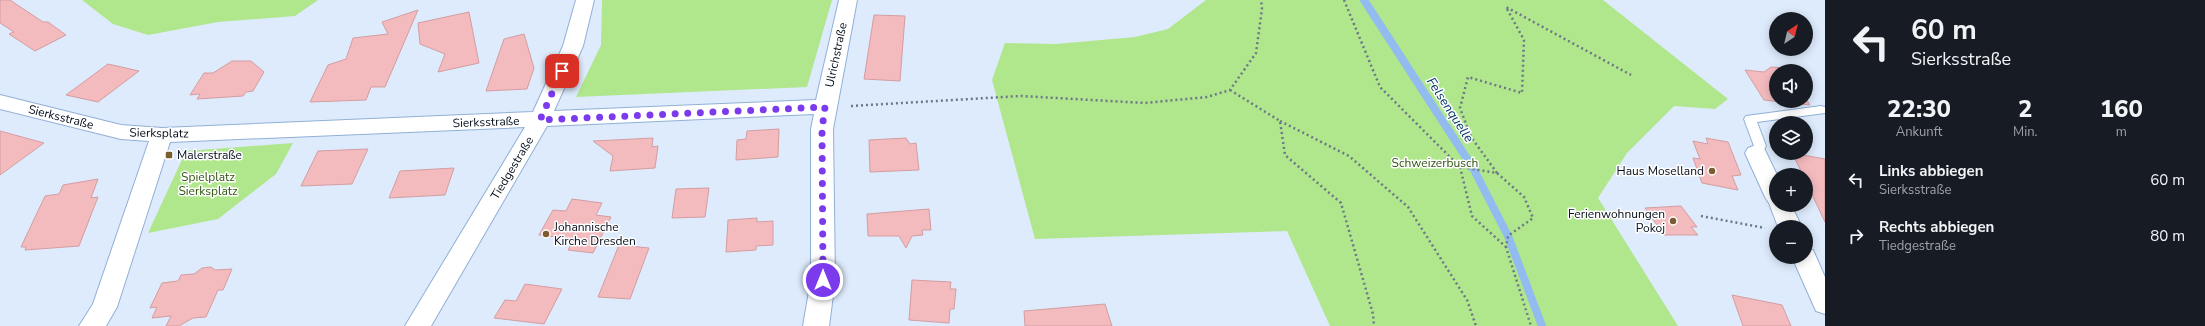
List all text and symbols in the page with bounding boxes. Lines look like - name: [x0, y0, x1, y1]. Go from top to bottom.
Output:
- text: 60 m: [1911, 11, 1977, 49]
- north arrow: [1769, 12, 1813, 56]
- map controls: [1769, 12, 1813, 264]
- icon: left: [1845, 16, 1897, 68]
- street label: Ulrichstraße: [821, 21, 851, 89]
- text: Sierksstraße: [1911, 47, 2011, 71]
- pin: [545, 54, 579, 88]
- icon: arrive: [551, 60, 573, 82]
- button: sound: [1769, 64, 1813, 108]
- water label: Felsenquelle: [1422, 74, 1478, 146]
- text: 22:30: [1887, 93, 1951, 125]
- text: 2: [2018, 93, 2033, 125]
- text: 160: [2100, 93, 2143, 125]
- street label: Sierksstraße: [27, 101, 95, 133]
- street label: Sierksstraße: [452, 113, 520, 131]
- button: layers: [1769, 116, 1813, 160]
- text: Ankunft: [1896, 123, 1942, 141]
- text: Min.: [2013, 123, 2038, 141]
- text: m: [2116, 123, 2127, 141]
- street label: Sierksplatz: [129, 124, 189, 142]
- street label: Tiedgestraße: [487, 133, 537, 203]
- place label: Malerstraße: [177, 147, 242, 163]
- marker: Malerstraße: [164, 150, 174, 160]
- park label: Schweizerbusch: [1392, 155, 1478, 171]
- text: Links abbiegen: [1879, 161, 1983, 181]
- place label: Haus Moselland: [1617, 163, 1704, 179]
- marker: Haus Moselland: [1707, 166, 1717, 176]
- button: +: [1769, 168, 1813, 212]
- park label: Spielplatz Sierksplatz: [178, 169, 238, 199]
- icon: left: [1845, 169, 1867, 191]
- text: 60 m: [2150, 170, 2185, 190]
- text: Sierksstraße: [1879, 181, 1951, 199]
- place label: Ferienwohnungen Pokoj: [1568, 206, 1665, 236]
- marker: Ferienwohnungen Pokoj: [1668, 216, 1678, 226]
- text: Rechts abbiegen: [1879, 217, 1994, 237]
- place label: Johannische Kirche Dresden: [553, 219, 636, 249]
- button: −: [1769, 220, 1813, 264]
- icon: right: [1845, 225, 1867, 247]
- text: 80 m: [2150, 226, 2185, 246]
- marker: Johannische Kirche Dresden: [541, 229, 551, 239]
- text: Tiedgestraße: [1879, 237, 1956, 255]
- position arrow: [802, 259, 844, 301]

